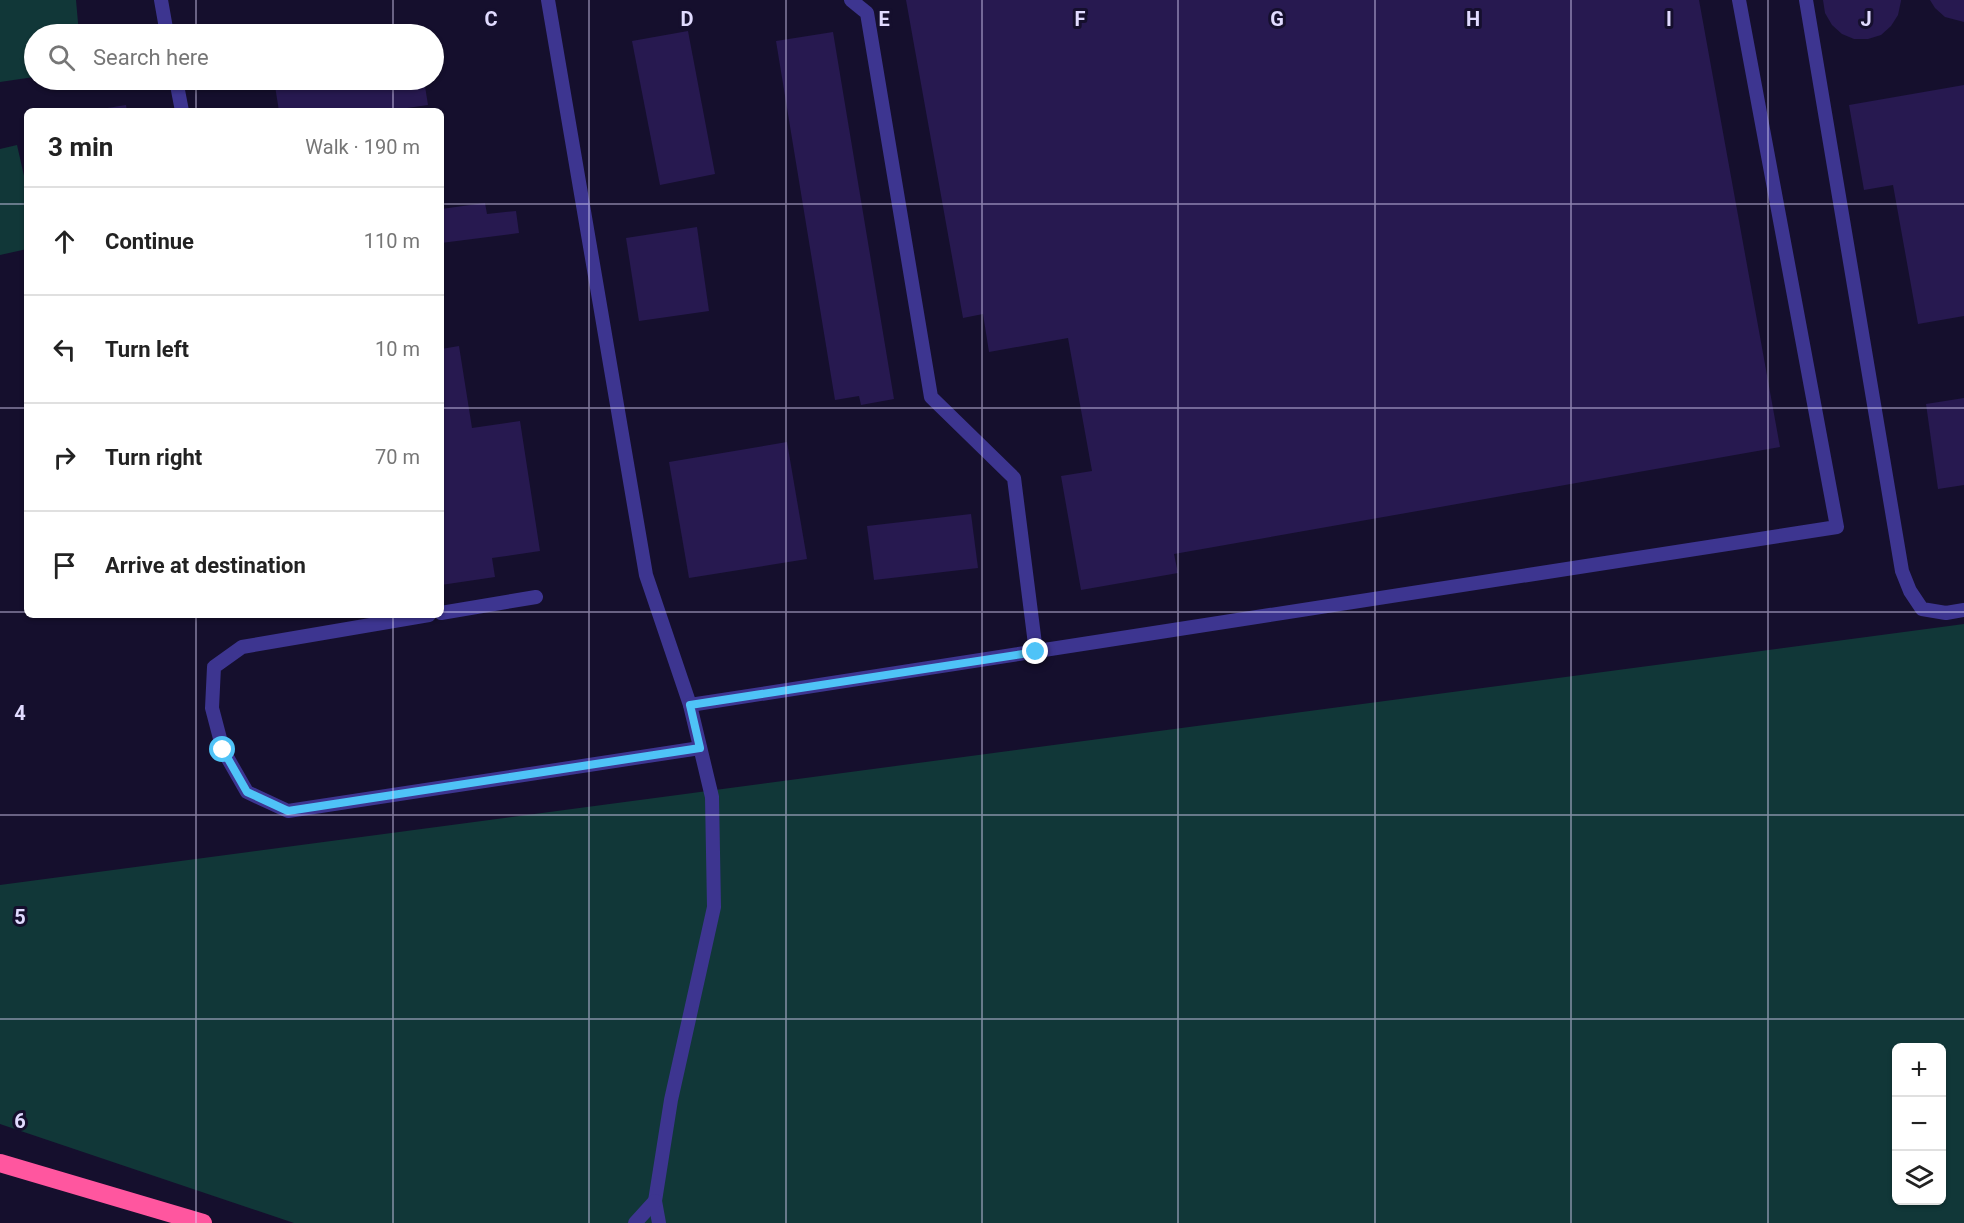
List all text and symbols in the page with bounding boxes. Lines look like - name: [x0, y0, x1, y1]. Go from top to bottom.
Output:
- text: C: [484, 7, 498, 31]
- text: D: [681, 7, 694, 31]
- text: E: [878, 7, 890, 31]
- text: F: [1075, 7, 1086, 31]
- text: G: [1270, 7, 1284, 31]
- text: H: [1466, 7, 1480, 31]
- text: I: [1666, 7, 1672, 31]
- text: J: [1860, 7, 1872, 31]
- search box: [24, 24, 444, 90]
- icon: search: [45, 41, 78, 74]
- text: Search here: [93, 45, 209, 70]
- text: 3 min: [48, 132, 113, 162]
- text: Walk · 190 m: [305, 135, 420, 159]
- icon: ahead: [48, 225, 81, 258]
- text: Continue: [105, 229, 194, 254]
- text: 110 m: [364, 229, 420, 253]
- icon: left: [48, 333, 81, 366]
- text: Turn left: [105, 337, 189, 362]
- text: 10 m: [375, 337, 420, 361]
- icon: right: [48, 441, 81, 474]
- text: Turn right: [105, 445, 202, 470]
- text: 70 m: [375, 445, 420, 469]
- icon: arrive: [48, 549, 81, 582]
- text: Arrive at destination: [105, 553, 306, 578]
- route end: [1022, 638, 1048, 664]
- text: 4: [14, 701, 26, 725]
- route start: [209, 736, 235, 762]
- text: 5: [14, 905, 26, 929]
- map controls: [1892, 1043, 1946, 1205]
- button: +: [1892, 1043, 1946, 1097]
- button: −: [1892, 1097, 1946, 1151]
- text: 6: [14, 1109, 26, 1133]
- button: layers: [1892, 1151, 1946, 1205]

